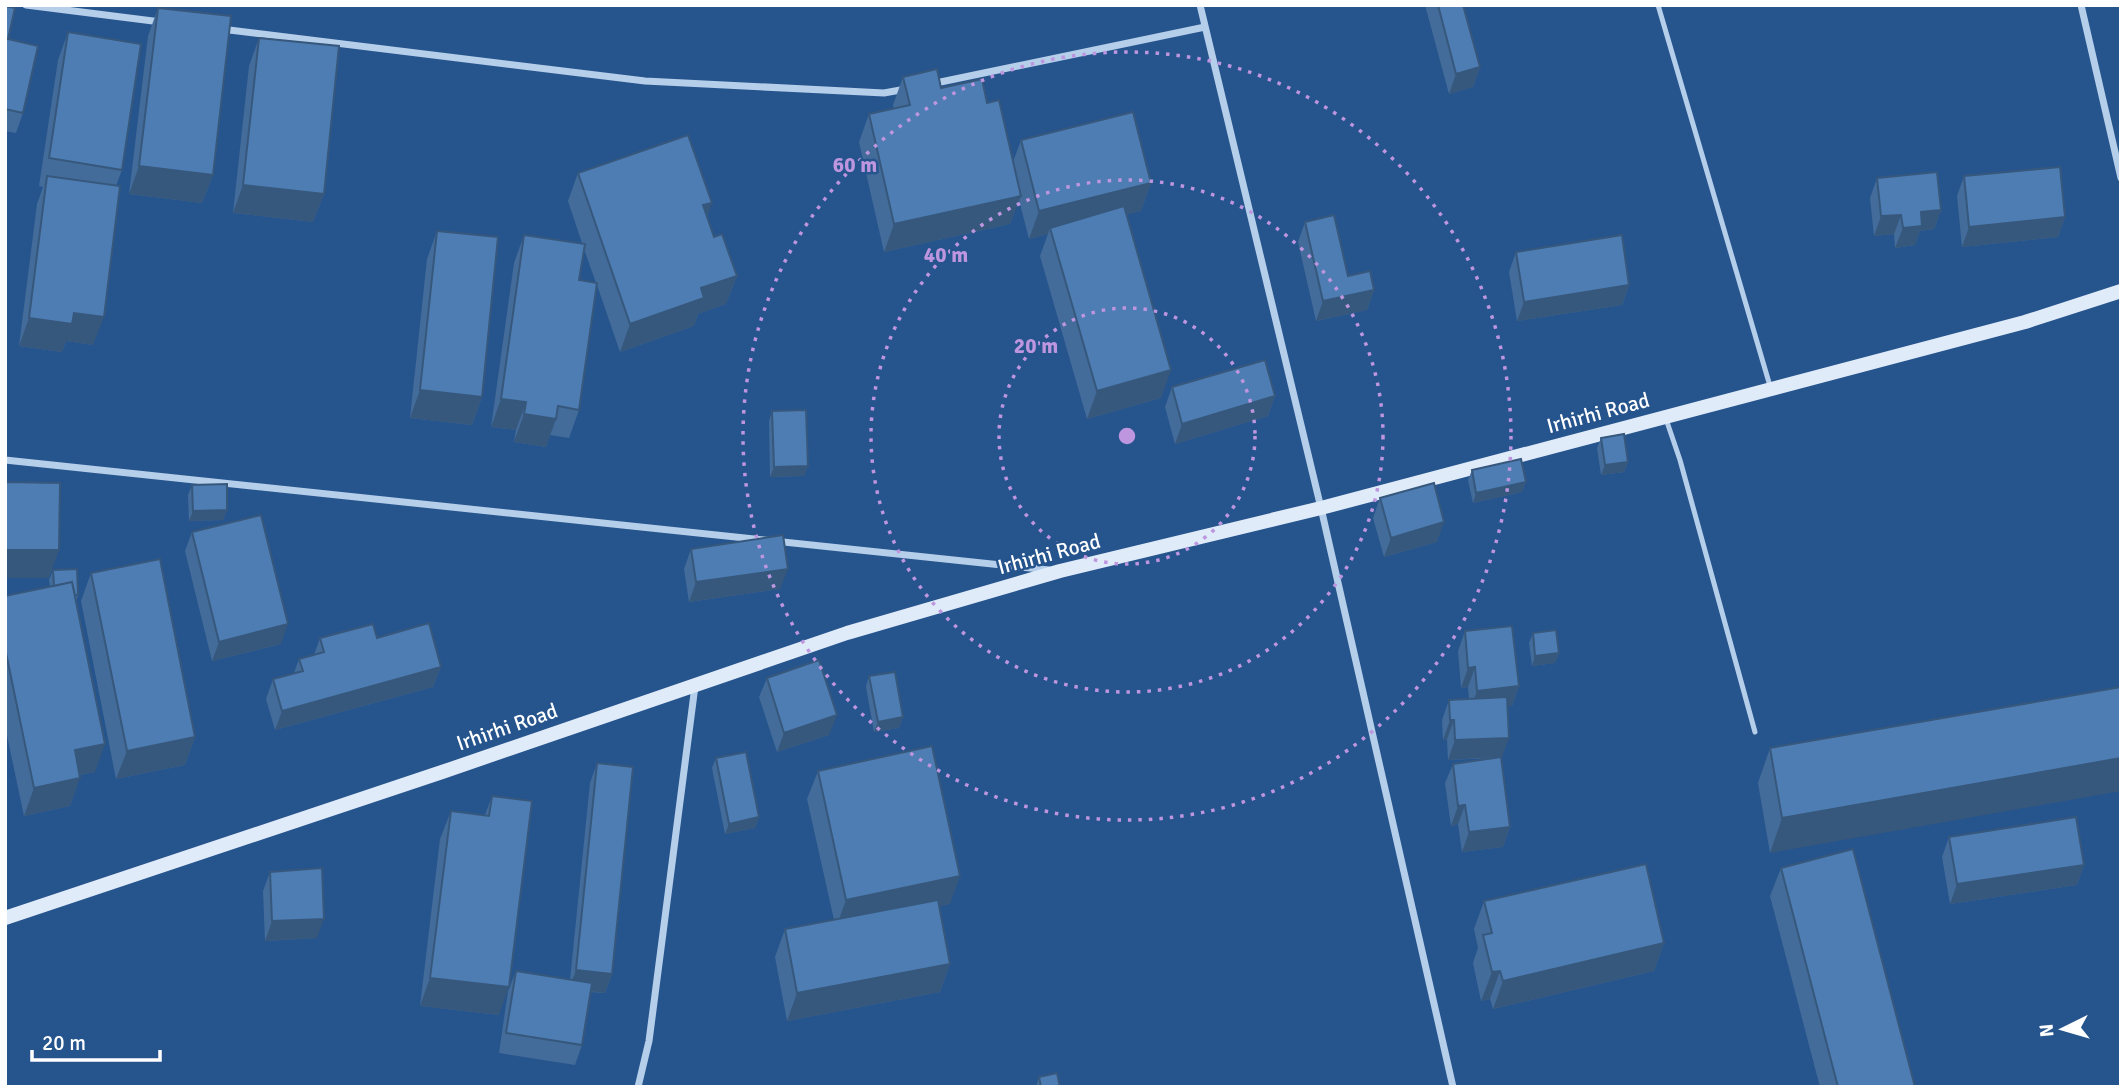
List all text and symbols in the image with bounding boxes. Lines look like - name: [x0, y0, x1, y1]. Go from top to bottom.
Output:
- text: 60 m: [833, 152, 877, 178]
- text: 40 m: [924, 242, 968, 268]
- text: 20 m: [1014, 333, 1058, 359]
- street label: Irhirhi Road: [1544, 387, 1652, 439]
- centre of rings: [1115, 424, 1139, 448]
- street label: Irhirhi Road: [995, 528, 1103, 580]
- street label: Irhirhi Road: [453, 698, 561, 756]
- north arrow: [2028, 994, 2098, 1064]
- scale bar: [32, 1018, 159, 1062]
- text: N: [2035, 1023, 2060, 1038]
- text: 20 m: [42, 1030, 86, 1056]

